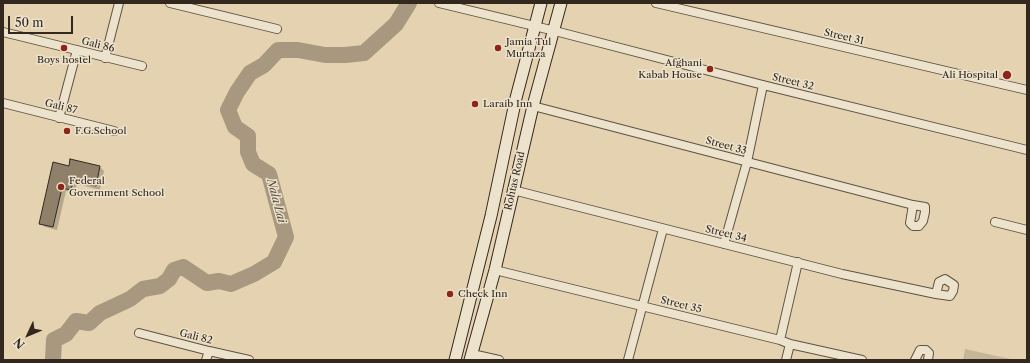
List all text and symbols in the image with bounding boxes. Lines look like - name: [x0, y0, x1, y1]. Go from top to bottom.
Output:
- scale bar: [10, 8, 75, 34]
- text: 50 m: [15, 15, 44, 30]
- street label: Street 31: [823, 27, 865, 47]
- street label: Gali 86: [80, 35, 116, 55]
- place label: Jamia Tul Murtaza: [506, 36, 551, 60]
- marker: Boys hostel: [59, 43, 69, 53]
- marker: Jamia Tul Murtaza: [493, 43, 503, 53]
- place label: Boys hostel: [37, 54, 91, 66]
- place label: Afghani Kabab House: [638, 57, 702, 80]
- marker: Afghani Kabab House: [705, 64, 715, 74]
- place label: Ali Hospital: [942, 69, 998, 81]
- marker: Ali Hospital: [1001, 69, 1013, 81]
- street label: Street 32: [771, 71, 815, 93]
- street label: Gali 87: [44, 97, 78, 117]
- place label: Laraib Inn: [483, 98, 532, 110]
- marker: Laraib Inn: [470, 99, 480, 109]
- place label: F.G.School: [75, 125, 126, 137]
- marker: F.G.School: [62, 126, 72, 136]
- street label: Street 33: [704, 135, 748, 157]
- street label: Rohtas Road: [502, 150, 528, 212]
- place label: Federal Government School: [69, 175, 164, 198]
- water label: Nala Lai: [264, 177, 288, 225]
- marker: Federal Government School: [56, 182, 66, 192]
- street label: Street 34: [704, 223, 748, 245]
- place label: Check Inn: [458, 288, 508, 300]
- marker: Check Inn: [445, 289, 455, 299]
- street label: Street 35: [659, 294, 703, 316]
- north arrow: [8, 315, 48, 355]
- street label: Gali 82: [178, 327, 214, 347]
- text: N: [11, 335, 28, 352]

